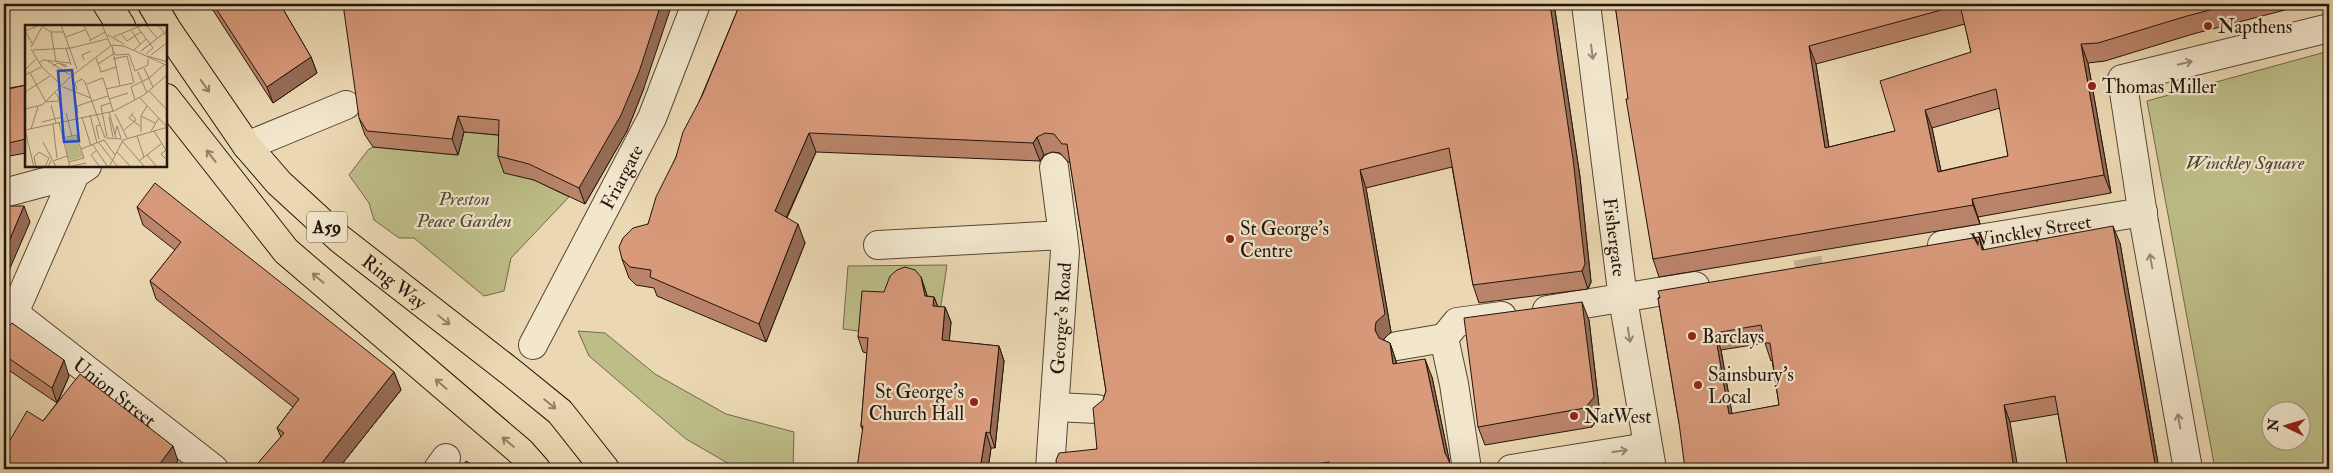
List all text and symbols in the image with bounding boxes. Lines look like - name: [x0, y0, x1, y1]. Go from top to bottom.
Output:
- place label: Napthens: [2218, 15, 2292, 40]
- marker: Napthens: [2202, 20, 2214, 32]
- inset map: [25, 25, 168, 168]
- one-way arrow: [1587, 44, 1597, 60]
- one-way arrow: [2176, 58, 2192, 67]
- place label: Thomas Miller: [2102, 75, 2216, 99]
- one-way arrow: [200, 78, 210, 92]
- marker: Thomas Miller: [2086, 80, 2098, 92]
- street label: Friargate: [595, 141, 649, 214]
- one-way arrow: [206, 150, 217, 163]
- park label: Winckley Square: [2186, 151, 2305, 175]
- park label: Preston Peace Garden: [415, 187, 512, 233]
- street label: Fishergate: [1597, 196, 1631, 278]
- street label: Winckley Street: [1968, 210, 2093, 253]
- road number: A59: [307, 212, 347, 242]
- place label: St George's Centre: [1240, 217, 1329, 263]
- marker: St George's Centre: [1224, 233, 1236, 245]
- street label: Ring Way: [357, 250, 432, 315]
- one-way arrow: [2145, 254, 2155, 270]
- street label: George's Road: [1046, 261, 1077, 375]
- one-way arrow: [311, 273, 324, 284]
- one-way arrow: [438, 314, 451, 325]
- place label: Barclays: [1702, 325, 1764, 349]
- one-way arrow: [1624, 326, 1634, 342]
- marker: Barclays: [1686, 330, 1698, 342]
- street label: Union Street: [68, 353, 161, 432]
- place label: Sainsbury's Local: [1708, 363, 1794, 409]
- one-way arrow: [435, 379, 448, 390]
- marker: Sainsbury's Local: [1692, 379, 1704, 391]
- place label: St George's Church Hall: [869, 380, 964, 426]
- marker: St George's Church Hall: [968, 396, 980, 408]
- one-way arrow: [543, 398, 556, 409]
- north arrow: [2260, 400, 2310, 450]
- place label: NatWest: [1584, 405, 1651, 429]
- marker: NatWest: [1568, 410, 1580, 422]
- one-way arrow: [2174, 414, 2184, 430]
- text: N: [2264, 417, 2283, 433]
- one-way arrow: [502, 436, 515, 447]
- one-way arrow: [1612, 446, 1628, 456]

